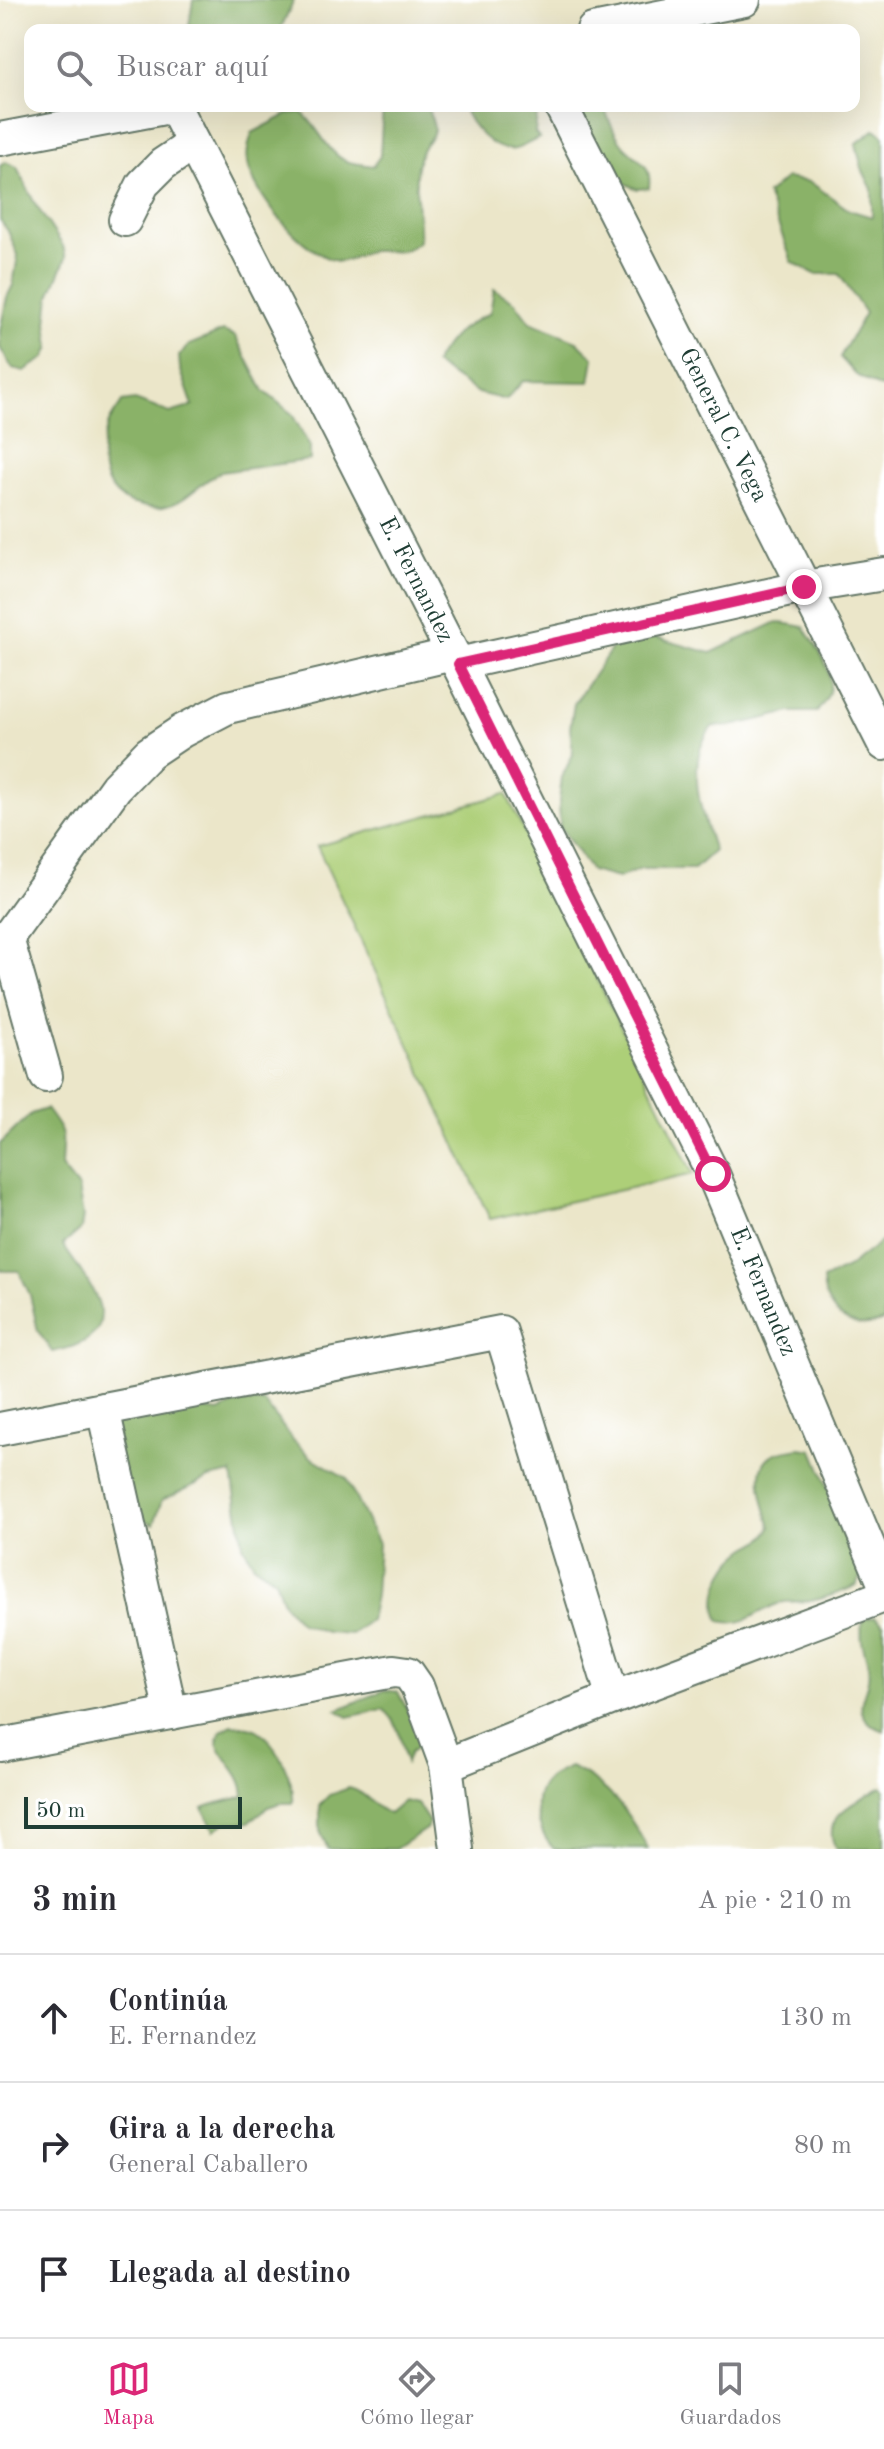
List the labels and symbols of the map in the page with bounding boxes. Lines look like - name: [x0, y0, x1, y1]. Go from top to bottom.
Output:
- street label: General C. Vega: [674, 345, 772, 506]
- street label: E. Fernandez: [373, 513, 457, 647]
- route end: [786, 569, 822, 605]
- route start: [695, 1156, 731, 1192]
- street label: E. Fernandez: [725, 1224, 800, 1360]
- scale bar: [24, 1793, 242, 1829]

